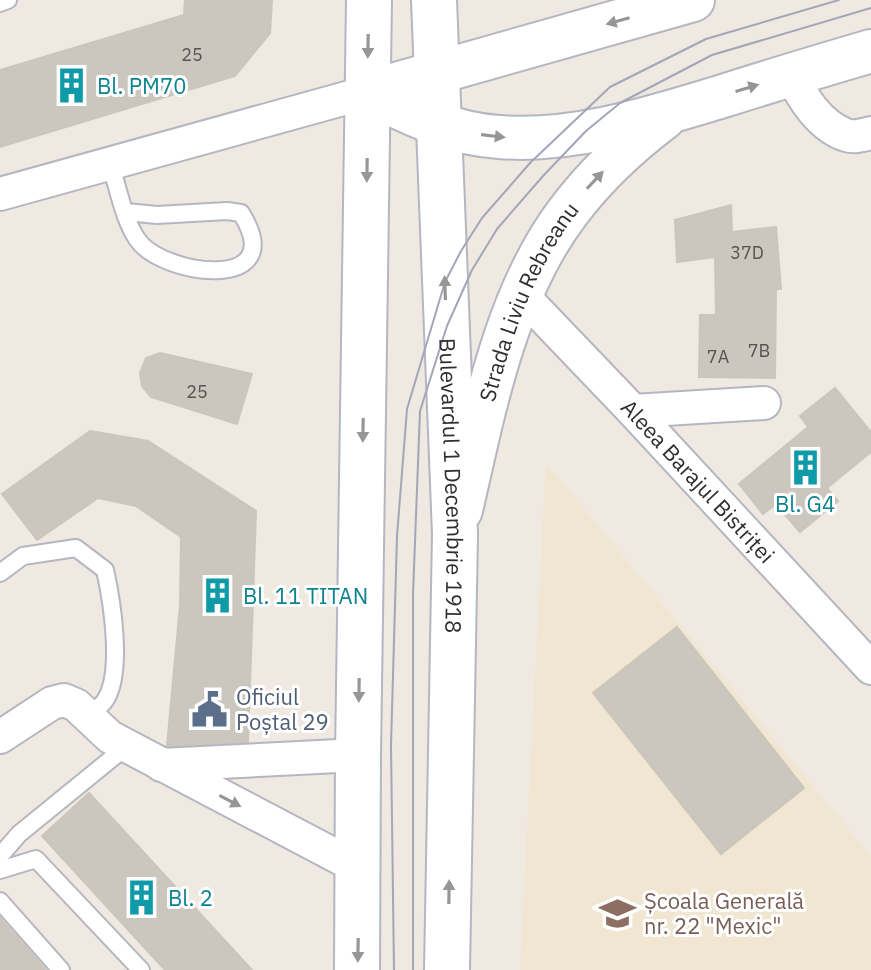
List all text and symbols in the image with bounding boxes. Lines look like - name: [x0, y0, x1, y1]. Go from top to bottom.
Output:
- one-way arrow: [606, 15, 630, 28]
- one-way arrow: [362, 34, 374, 59]
- house number: 25: [181, 43, 203, 66]
- building icon: Bl. PM70: [52, 67, 90, 105]
- place label: Bl. PM70: [97, 71, 186, 100]
- one-way arrow: [736, 81, 760, 94]
- one-way arrow: [481, 129, 506, 142]
- one-way arrow: [360, 158, 373, 183]
- one-way arrow: [586, 171, 604, 190]
- street label: Strada Liviu Rebreanu: [472, 196, 585, 405]
- house number: 37D: [730, 241, 764, 264]
- one-way arrow: [439, 275, 452, 300]
- street label: Bulevardul 1 Decembrie 1918: [433, 337, 470, 634]
- house number: 7B: [748, 339, 770, 362]
- house number: 7A: [707, 345, 730, 368]
- house number: 25: [186, 380, 208, 403]
- street label: Aleea Barajul Bistriței: [615, 393, 781, 569]
- one-way arrow: [357, 418, 370, 443]
- building icon: Bl. G4: [786, 449, 824, 487]
- place label: Bl. G4: [775, 489, 835, 518]
- building icon: Bl. 11 TITAN: [198, 577, 236, 615]
- place label: Bl. 11 TITAN: [243, 581, 368, 610]
- one-way arrow: [353, 678, 365, 703]
- place label: Oficiul Poștal 29: [236, 682, 329, 736]
- public building icon: Oficiul Poștal 29: [191, 691, 229, 729]
- one-way arrow: [219, 795, 242, 808]
- building icon: Bl. 2: [123, 879, 161, 917]
- one-way arrow: [443, 879, 455, 904]
- place label: Bl. 2: [168, 883, 213, 912]
- place label: Școala Generală nr. 22 "Mexic": [644, 886, 804, 940]
- school or university icon: Școala Generală nr. 22 "Mexic": [599, 895, 637, 933]
- one-way arrow: [351, 938, 364, 963]

